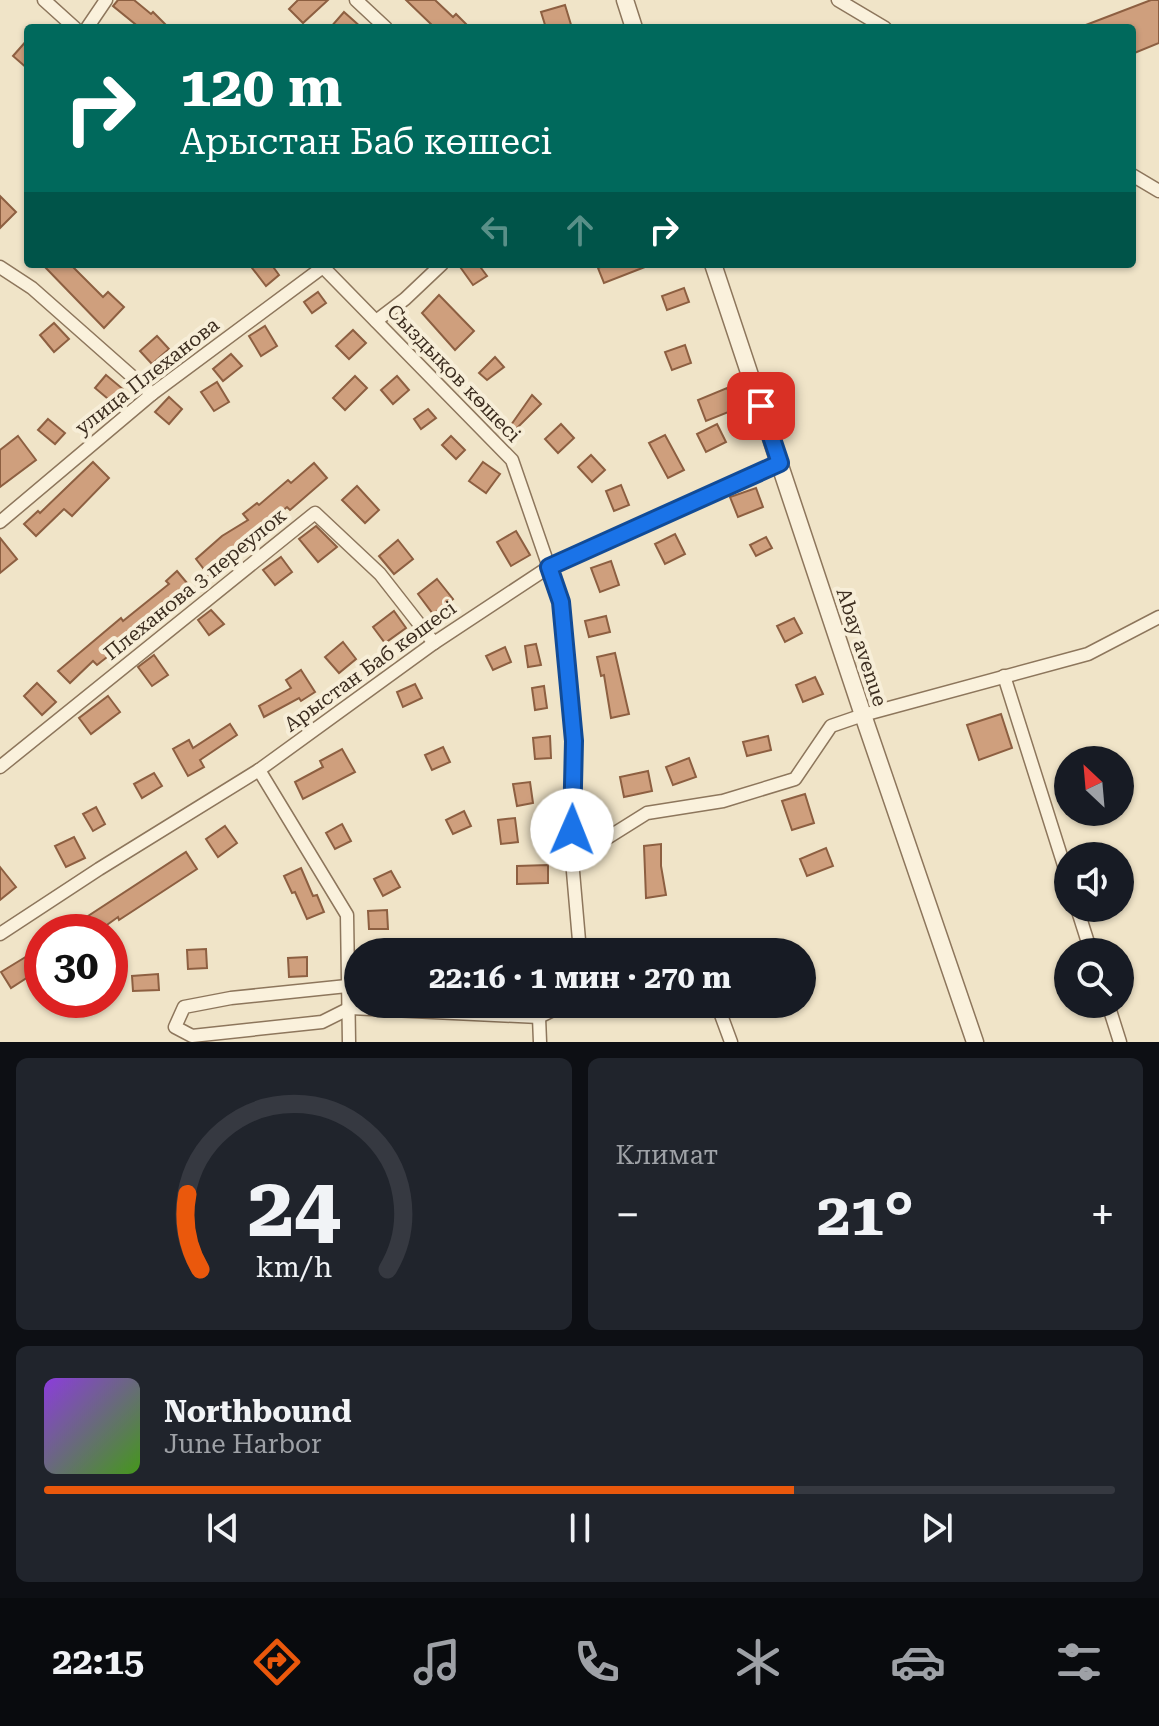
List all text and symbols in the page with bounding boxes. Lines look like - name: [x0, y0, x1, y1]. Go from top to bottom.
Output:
- text: 120 m: [180, 54, 342, 120]
- icon: right: [48, 56, 152, 160]
- text: Арыстан Баб көшесі: [180, 121, 552, 163]
- icon: left: [474, 208, 518, 252]
- icon: ahead: [558, 208, 602, 252]
- icon: right: [642, 208, 686, 252]
- street label: Сыздықов көшесі: [382, 299, 526, 447]
- street label: улица Плеханова: [70, 312, 224, 440]
- pin: [727, 372, 795, 440]
- icon: arrive: [739, 384, 783, 428]
- street label: Плеханова 3 переулок: [99, 503, 291, 665]
- street label: Abay avenue: [832, 585, 892, 709]
- street label: Арыстан Баб көшесі: [279, 596, 461, 736]
- north arrow: [1054, 746, 1134, 826]
- map controls: [1054, 746, 1134, 1018]
- position arrow: [530, 788, 614, 872]
- button: sound: [1054, 842, 1134, 922]
- speed limit sign: 30: [24, 914, 128, 1018]
- button: search: [1054, 938, 1134, 1018]
- text: 22:16 · 1 мин · 270 m: [429, 960, 731, 995]
- text: Климат: [616, 1140, 718, 1170]
- text: 24: [247, 1159, 340, 1256]
- text: 21°: [817, 1179, 914, 1250]
- text: −: [616, 1189, 640, 1241]
- text: +: [1090, 1189, 1115, 1241]
- text: km/h: [255, 1250, 332, 1284]
- text: Northbound: [164, 1394, 352, 1429]
- text: June Harbor: [164, 1429, 322, 1459]
- icon: previous: [201, 1506, 245, 1550]
- icon: pause: [558, 1506, 602, 1550]
- icon: next: [915, 1506, 959, 1550]
- icon: directions: [249, 1634, 305, 1690]
- icon: music: [409, 1634, 465, 1690]
- icon: phone: [569, 1634, 625, 1690]
- icon: climate: [730, 1634, 786, 1690]
- icon: car: [890, 1634, 946, 1690]
- icon: filters: [1051, 1634, 1107, 1690]
- text: 22:15: [52, 1641, 144, 1683]

